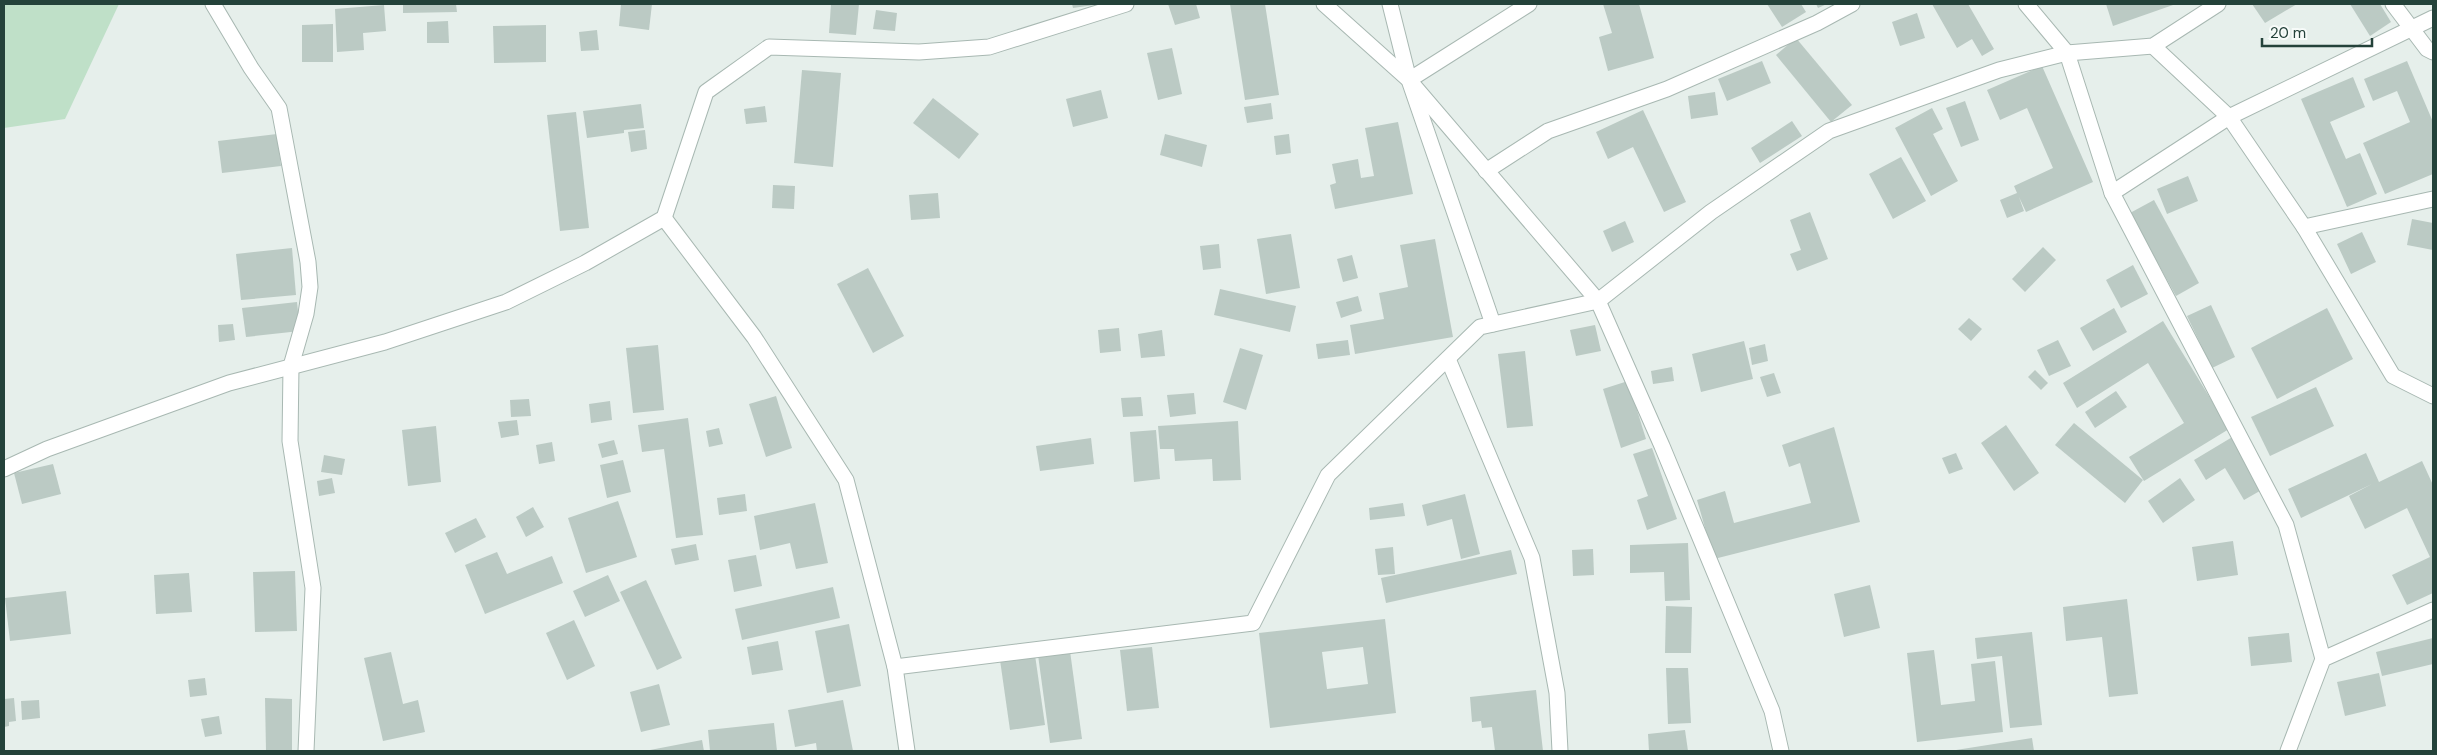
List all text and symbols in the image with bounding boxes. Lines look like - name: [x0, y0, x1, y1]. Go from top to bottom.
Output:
- scale bar: [2262, 15, 2372, 47]
- text: 20 m: [2270, 23, 2306, 43]

